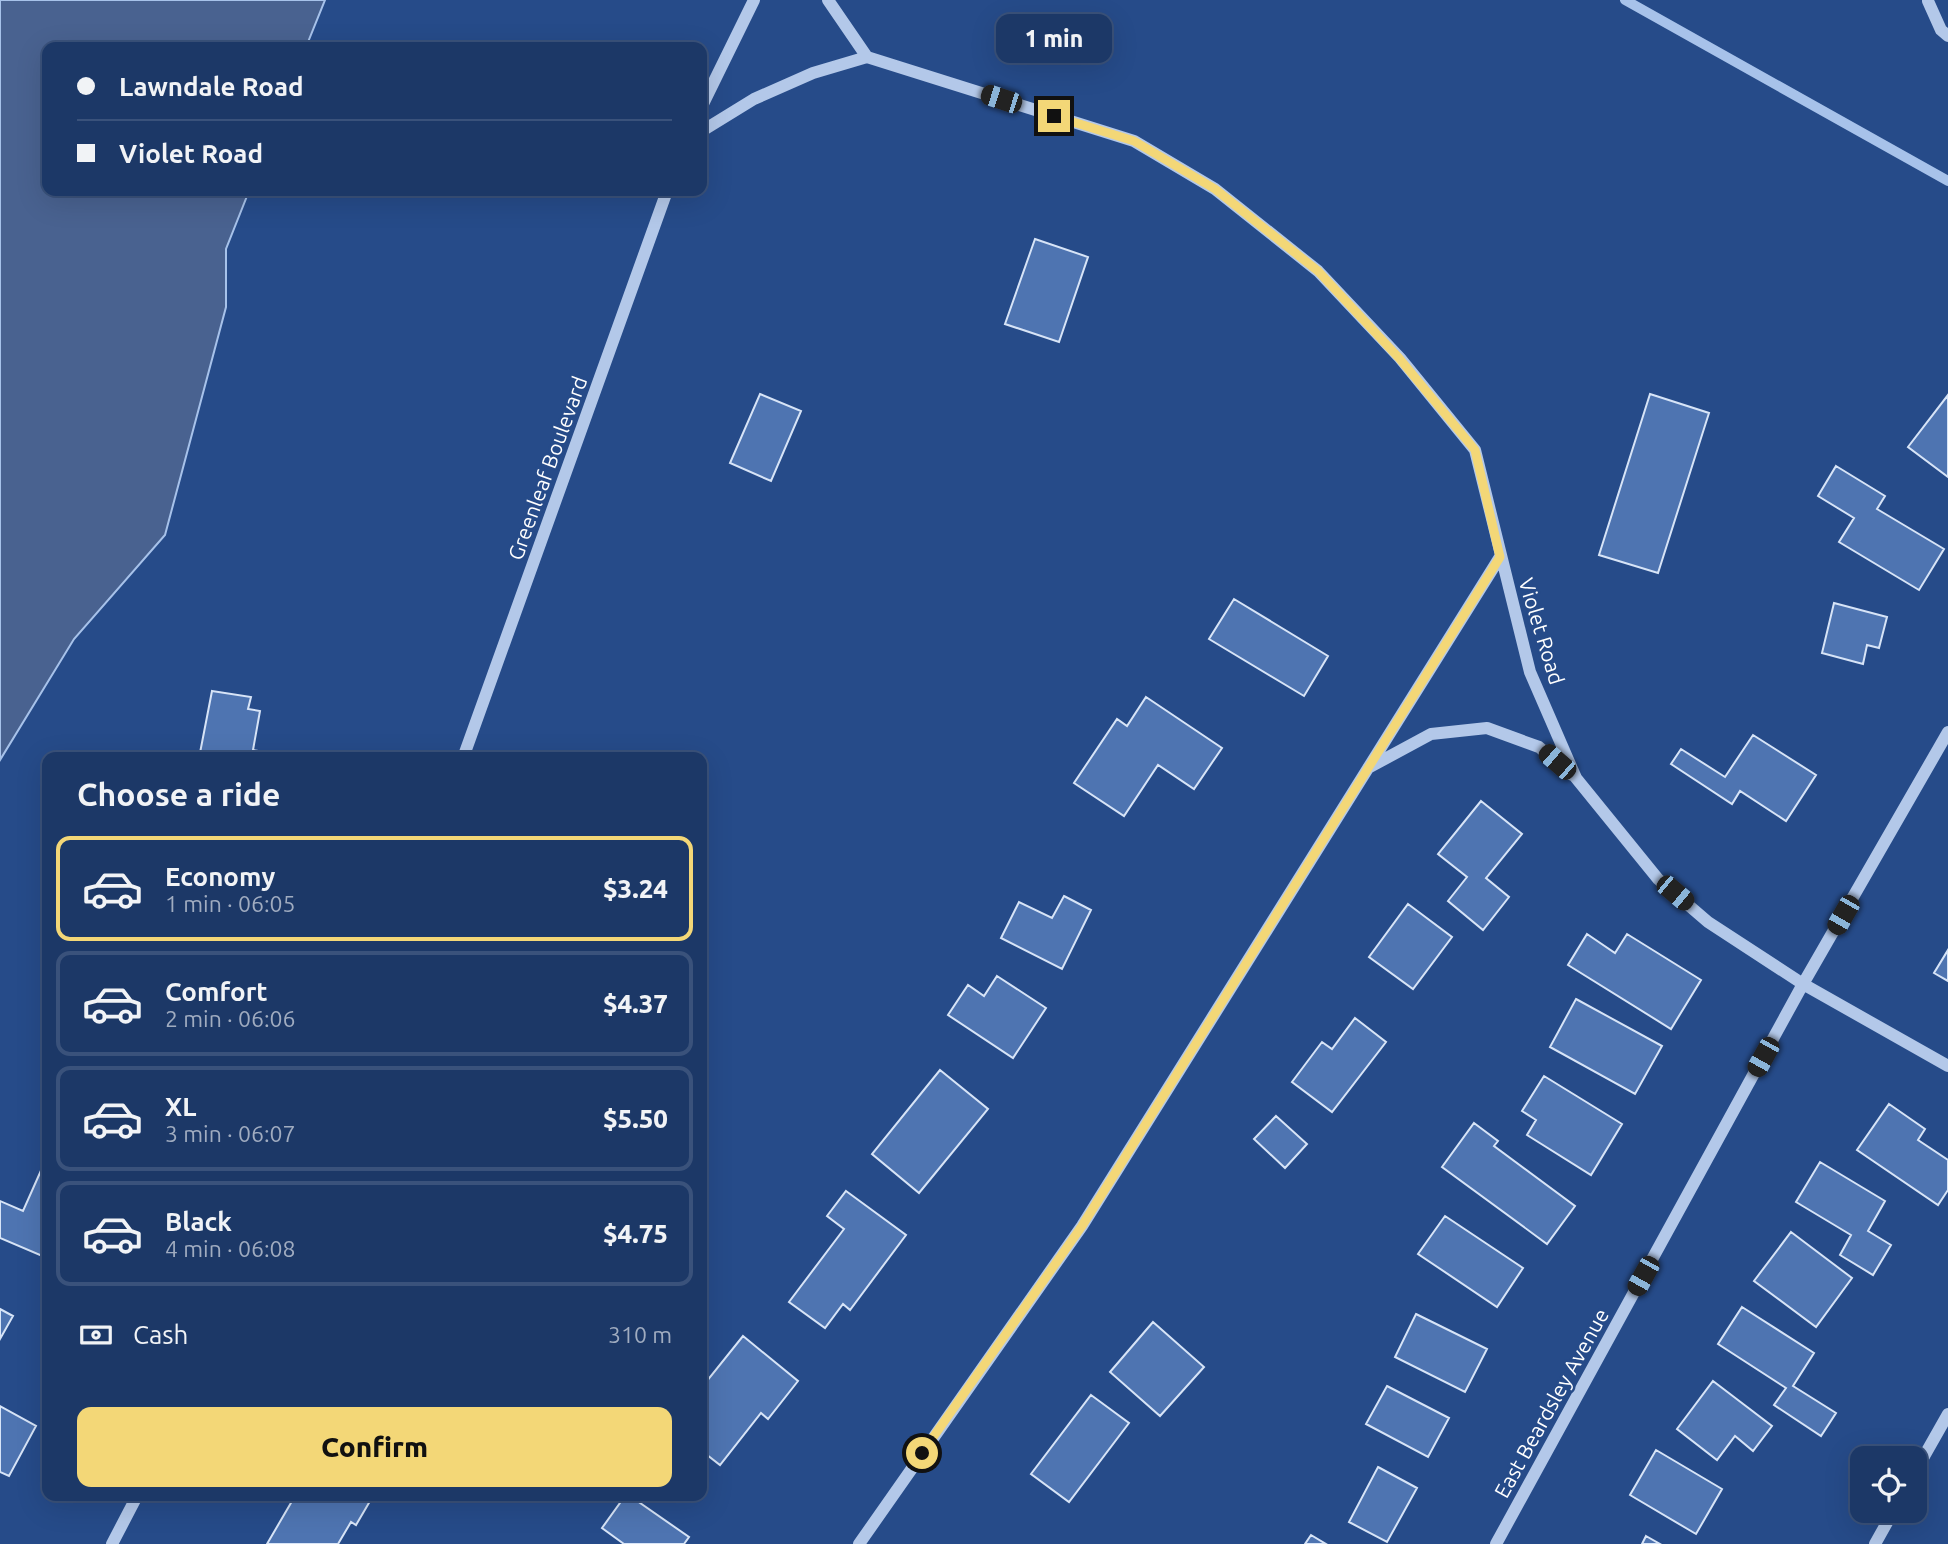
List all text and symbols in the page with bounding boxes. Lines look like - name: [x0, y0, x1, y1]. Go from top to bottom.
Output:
- callout: 1 min: [996, 15, 1112, 64]
- text: 1 min: [1025, 26, 1083, 51]
- text: Lawndale Road: [119, 72, 304, 101]
- car: [978, 83, 1025, 115]
- route end: [1038, 100, 1070, 132]
- text: Violet Road: [119, 139, 263, 168]
- street label: Greenleaf Boulevard: [503, 373, 591, 563]
- street label: Violet Road: [1514, 575, 1570, 687]
- car: [1535, 740, 1580, 784]
- text: Choose a ride: [77, 776, 280, 812]
- icon: car: [81, 857, 144, 920]
- text: Economy: [165, 862, 275, 891]
- car: [1653, 871, 1698, 915]
- text: $3.24: [603, 874, 668, 903]
- text: 1 min · 06:05: [165, 891, 296, 916]
- car: [1824, 892, 1863, 938]
- icon: car: [81, 972, 144, 1035]
- text: Comfort: [165, 977, 268, 1006]
- text: $4.37: [603, 989, 668, 1018]
- text: 2 min · 06:06: [165, 1006, 296, 1031]
- car: [1744, 1034, 1783, 1080]
- icon: car: [81, 1087, 144, 1150]
- text: XL: [165, 1092, 196, 1121]
- text: $5.50: [603, 1104, 668, 1133]
- text: 3 min · 06:07: [165, 1121, 296, 1146]
- icon: car: [81, 1202, 144, 1265]
- text: Black: [165, 1207, 232, 1236]
- text: $4.75: [603, 1219, 668, 1248]
- text: 4 min · 06:08: [165, 1236, 296, 1261]
- car: [1624, 1253, 1663, 1299]
- street label: East Beardsley Avenue: [1489, 1304, 1613, 1502]
- icon: cash: [77, 1316, 115, 1354]
- text: Cash: [133, 1320, 188, 1349]
- text: 310 m: [608, 1322, 672, 1347]
- button: Confirm: [77, 1407, 672, 1487]
- route start: [906, 1437, 938, 1469]
- map controls: [1850, 1446, 1927, 1523]
- button: locate: [1850, 1446, 1927, 1523]

